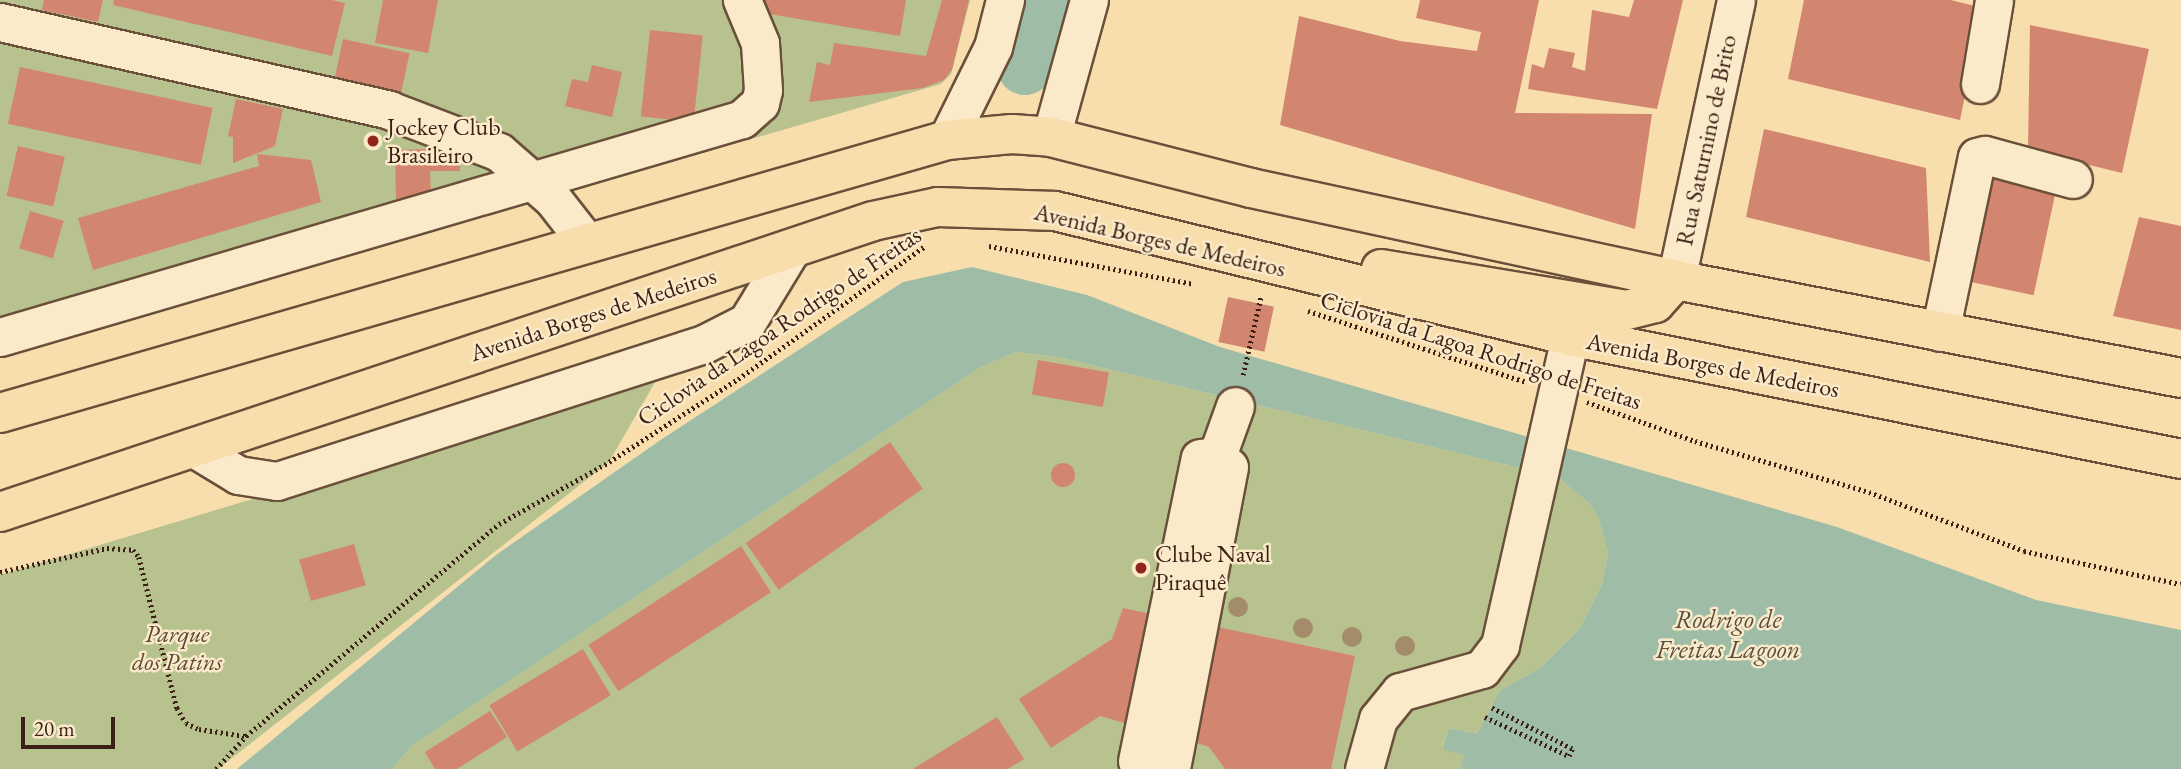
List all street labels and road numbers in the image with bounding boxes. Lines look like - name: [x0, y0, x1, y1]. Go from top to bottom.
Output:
- street label: Rua Saturnino de Brito: [1670, 32, 1742, 248]
- street label: Avenida Borges de Medeiros: [1031, 197, 1289, 283]
- street label: Ciclovia da Lagoa Rodrigo de Freitas: [632, 220, 926, 432]
- street label: Avenida Borges de Medeiros: [466, 261, 720, 367]
- street label: Ciclovia da Lagoa Rodrigo de Freitas: [1317, 284, 1645, 416]
- street label: Avenida Borges de Medeiros: [1584, 326, 1842, 404]

